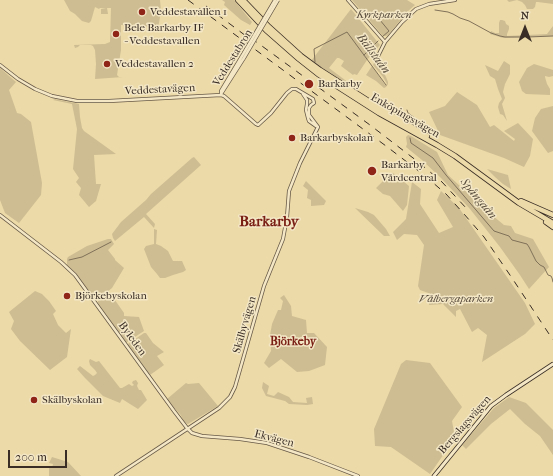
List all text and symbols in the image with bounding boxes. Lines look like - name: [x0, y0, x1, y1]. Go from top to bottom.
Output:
- place label: Veddestavallen 1: [150, 5, 227, 19]
- marker: Veddestavallen 1: [137, 7, 147, 17]
- park label: Kyrkparken: [356, 8, 412, 22]
- north arrow: [505, 8, 545, 48]
- text: N: [521, 9, 529, 22]
- place label: Bele Barkarby IF - Veddestavallen: [124, 21, 203, 47]
- street label: Veddestabron: [210, 27, 256, 89]
- marker: Bele Barkarby IF - Veddestavallen: [111, 29, 121, 39]
- water label: Bällstaån: [353, 31, 393, 77]
- place label: Veddestavallen 2: [115, 57, 194, 71]
- marker: Veddestavallen 2: [102, 59, 112, 69]
- place label: Barkarby: [318, 77, 362, 91]
- marker: Barkarby: [303, 78, 315, 90]
- street label: Veddestavägen: [124, 82, 196, 98]
- street label: Enköpingsvägen: [368, 91, 442, 141]
- place label: Barkarbyskolan: [300, 131, 373, 145]
- marker: Barkarbyskolan: [287, 133, 297, 143]
- place label: Barkarby Vårdcentral: [381, 158, 437, 184]
- marker: Barkarby Vårdcentral: [366, 165, 378, 177]
- water label: Spångaån: [457, 176, 499, 222]
- district label: Barkarby: [239, 213, 299, 231]
- place label: Björkebyskolan: [75, 289, 147, 303]
- marker: Björkebyskolan: [62, 291, 72, 301]
- park label: Vålbergaparken: [419, 292, 493, 306]
- street label: Skälbyvägen: [231, 295, 259, 355]
- street label: Byleden: [115, 319, 149, 359]
- district label: Björkeby: [270, 335, 316, 349]
- place label: Skälbyskolan: [42, 393, 102, 407]
- street label: Bergslagsvägen: [436, 393, 494, 457]
- marker: Skälbyskolan: [29, 395, 39, 405]
- street label: Ekvägen: [253, 428, 295, 450]
- scale bar: [10, 442, 69, 468]
- text: 200 m: [15, 450, 47, 464]

